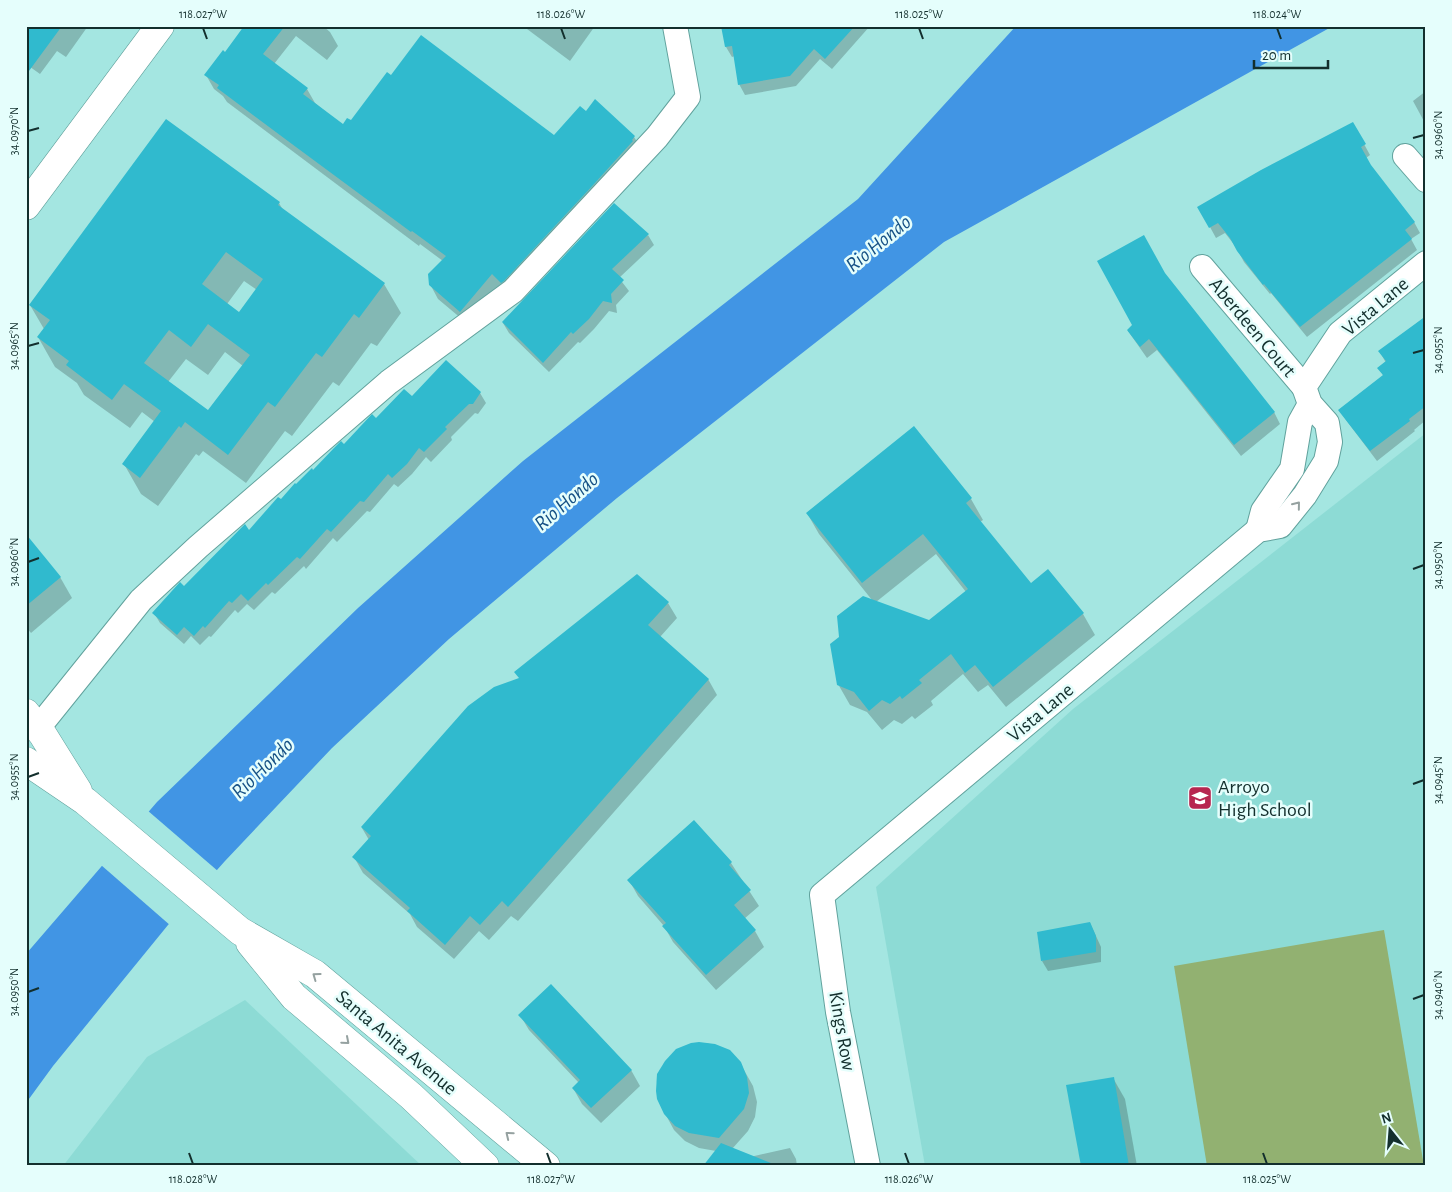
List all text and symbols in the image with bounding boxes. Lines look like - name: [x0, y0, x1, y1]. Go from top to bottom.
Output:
- text: 118.027°W: [179, 8, 227, 20]
- text: 118.026°W: [537, 8, 586, 20]
- text: 118.025°W: [895, 8, 943, 20]
- text: 118.024°W: [1253, 8, 1302, 20]
- scale bar: [1254, 38, 1328, 70]
- text: 20 m: [1262, 48, 1291, 63]
- text: 34.0970°N: [8, 107, 20, 155]
- text: 34.0960°N: [1432, 110, 1444, 160]
- water label: Rio Hondo: [842, 211, 915, 276]
- street label: Aberdeen Court: [1205, 274, 1300, 381]
- street label: Vista Lane: [1339, 274, 1412, 340]
- text: 34.0965°N: [8, 322, 20, 370]
- text: 34.0955°N: [1432, 326, 1444, 374]
- water label: Rio Hondo: [530, 468, 602, 535]
- one-way arrow: [1291, 502, 1300, 511]
- text: 34.0960°N: [8, 537, 20, 587]
- text: 34.0950°N: [1432, 541, 1444, 589]
- street label: Vista Lane: [1004, 680, 1077, 746]
- water label: Rio Hondo: [227, 734, 297, 803]
- text: 34.0955°N: [8, 753, 20, 801]
- text: 34.0945°N: [1432, 756, 1444, 804]
- place label: Arroyo High School: [1218, 777, 1312, 820]
- school or university icon: Arroyo High School: [1187, 785, 1213, 811]
- text: 34.0950°N: [8, 968, 20, 1016]
- text: 34.0940°N: [1432, 970, 1444, 1020]
- one-way arrow: [312, 973, 322, 982]
- street label: Santa Anita Avenue: [332, 987, 461, 1099]
- street label: Kings Row: [825, 990, 859, 1073]
- one-way arrow: [340, 1035, 349, 1044]
- north arrow: [1364, 1104, 1414, 1154]
- text: N: [1380, 1110, 1393, 1127]
- one-way arrow: [506, 1132, 515, 1140]
- text: 118.028°W: [169, 1173, 218, 1185]
- text: 118.027°W: [527, 1173, 575, 1185]
- text: 118.026°W: [885, 1173, 934, 1185]
- text: 118.025°W: [1243, 1173, 1291, 1185]

